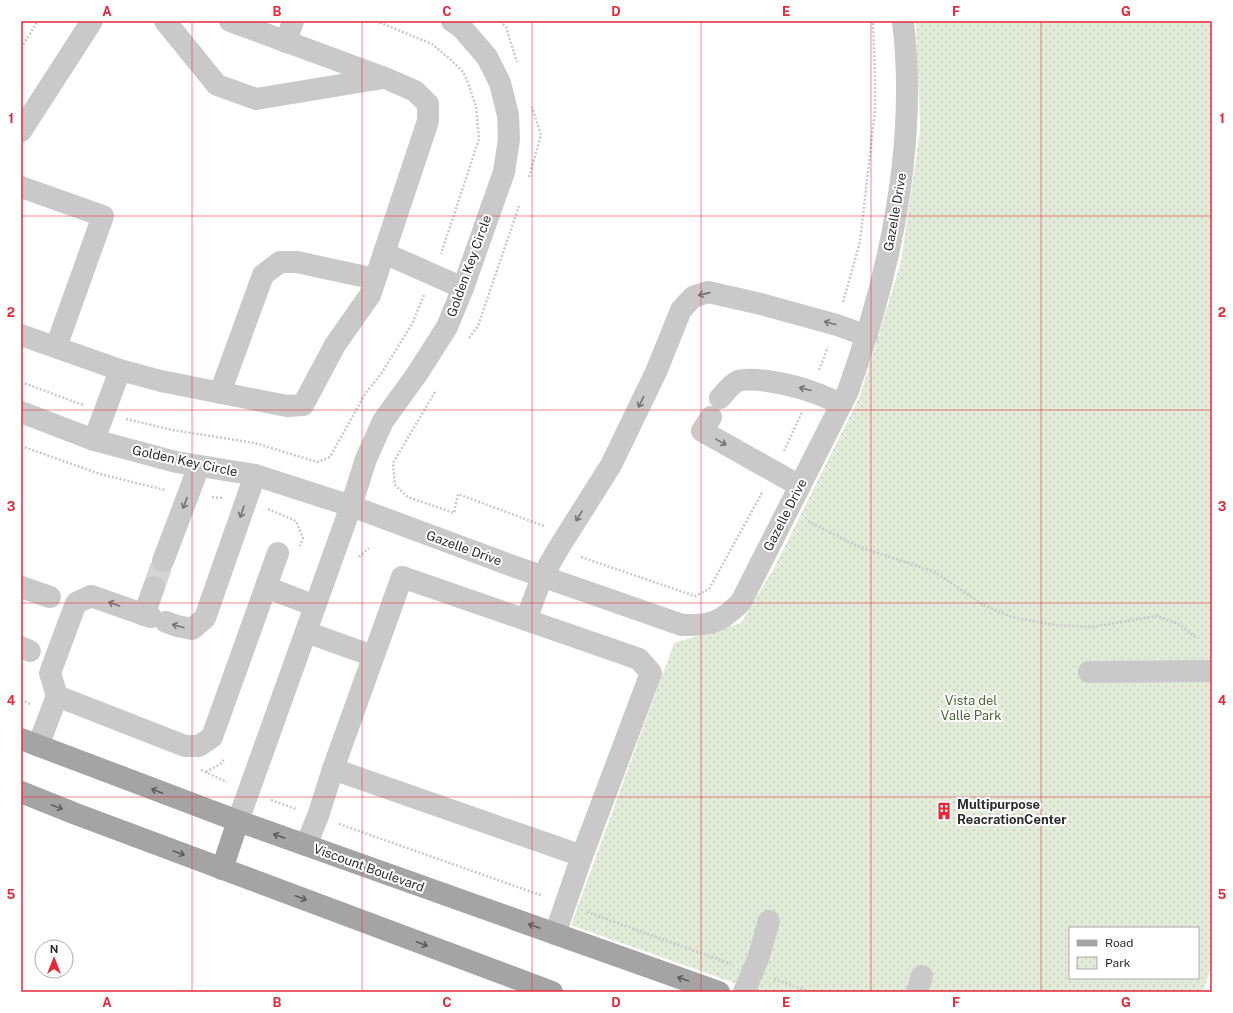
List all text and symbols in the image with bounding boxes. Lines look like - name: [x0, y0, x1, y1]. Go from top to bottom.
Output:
- text: A: [102, 4, 112, 19]
- text: B: [273, 4, 282, 19]
- text: C: [442, 4, 452, 19]
- text: D: [611, 4, 621, 19]
- text: E: [782, 4, 790, 19]
- text: F: [952, 4, 960, 19]
- text: G: [1121, 4, 1131, 19]
- text: 1: [8, 111, 14, 126]
- text: 1: [1219, 111, 1225, 126]
- street label: Gazelle Drive: [881, 172, 909, 252]
- street label: Golden Key Circle: [444, 213, 494, 319]
- one-way arrow: [698, 290, 711, 298]
- text: 2: [7, 305, 15, 320]
- text: 2: [1218, 305, 1226, 320]
- one-way arrow: [824, 319, 837, 326]
- one-way arrow: [799, 385, 812, 393]
- one-way arrow: [637, 396, 644, 408]
- one-way arrow: [715, 439, 727, 446]
- street label: Golden Key Circle: [131, 443, 239, 479]
- street label: Gazelle Drive: [760, 476, 810, 554]
- one-way arrow: [181, 496, 189, 508]
- text: 3: [7, 499, 16, 514]
- text: 3: [1218, 499, 1227, 514]
- one-way arrow: [238, 505, 245, 518]
- one-way arrow: [575, 510, 583, 521]
- street label: Gazelle Drive: [424, 527, 504, 569]
- one-way arrow: [107, 600, 120, 607]
- one-way arrow: [171, 622, 184, 629]
- text: 4: [7, 693, 16, 708]
- park label: Vista del Valle Park: [941, 693, 1001, 723]
- text: 4: [1218, 693, 1227, 708]
- one-way arrow: [152, 786, 164, 794]
- place label: Multipurpose ReacrationCenter: [957, 797, 1067, 827]
- building icon: Multipurpose ReacrationCenter: [934, 801, 954, 821]
- one-way arrow: [51, 803, 63, 811]
- one-way arrow: [274, 831, 286, 839]
- street label: Viscount Boulevard: [312, 841, 426, 895]
- one-way arrow: [173, 849, 185, 857]
- text: 5: [7, 887, 16, 902]
- text: 5: [1218, 887, 1227, 902]
- one-way arrow: [294, 895, 307, 902]
- one-way arrow: [528, 922, 540, 930]
- legend: [1069, 927, 1199, 979]
- text: Road: [1105, 936, 1133, 950]
- north arrow: [34, 939, 74, 979]
- one-way arrow: [416, 940, 428, 948]
- text: N: [50, 943, 58, 955]
- text: Park: [1105, 956, 1131, 970]
- one-way arrow: [676, 975, 689, 982]
- text: A: [102, 995, 112, 1010]
- text: B: [273, 995, 282, 1010]
- text: C: [442, 995, 452, 1010]
- text: D: [611, 995, 621, 1010]
- text: E: [782, 995, 790, 1010]
- text: F: [952, 995, 960, 1010]
- text: G: [1121, 995, 1131, 1010]

